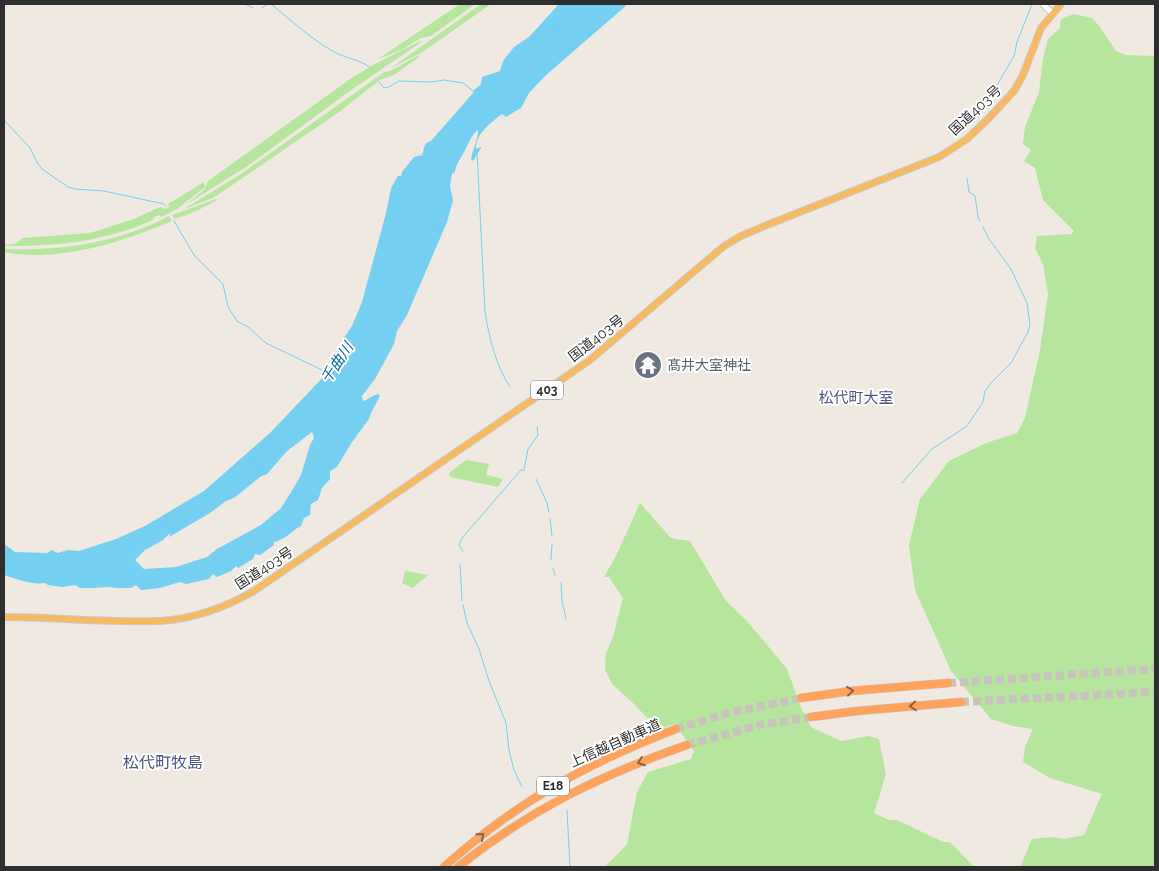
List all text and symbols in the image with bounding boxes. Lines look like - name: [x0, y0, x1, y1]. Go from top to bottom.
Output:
- street label: 国道403号: [946, 82, 1004, 138]
- street label: 国道403号: [565, 311, 627, 365]
- water label: 千曲川: [317, 338, 358, 387]
- temple icon: 髙井大室神社: [633, 350, 663, 380]
- place label: 髙井大室神社: [667, 357, 751, 373]
- road number: 403: [531, 380, 563, 400]
- district label: 松代町大室: [818, 389, 894, 407]
- street label: 国道403号: [232, 543, 296, 593]
- one-way arrow: [846, 686, 854, 697]
- one-way arrow: [908, 700, 916, 711]
- street label: 上信越自動車道: [567, 716, 663, 770]
- district label: 松代町牧島: [123, 753, 203, 772]
- one-way arrow: [637, 756, 646, 766]
- road number: E18: [537, 776, 569, 796]
- one-way arrow: [476, 832, 485, 841]

